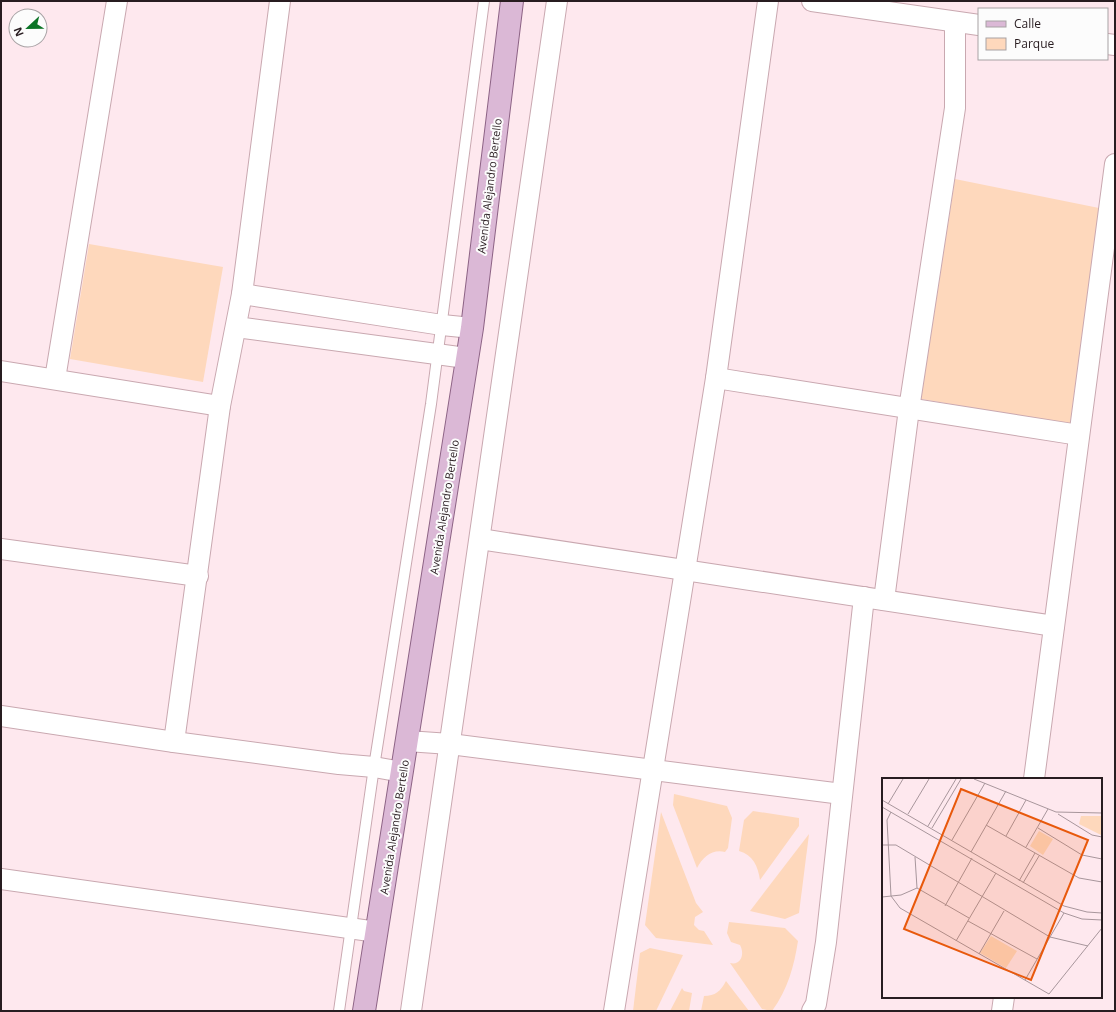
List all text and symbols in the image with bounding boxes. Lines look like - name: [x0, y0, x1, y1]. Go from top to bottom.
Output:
- north arrow: [8, 8, 48, 48]
- legend: [978, 8, 1108, 60]
- text: Calle: [1014, 15, 1041, 32]
- text: N: [10, 25, 27, 39]
- text: Parque: [1014, 35, 1054, 52]
- street label: Avenida Alejandro Bertello: [473, 117, 505, 254]
- street label: Avenida Alejandro Bertello: [426, 438, 462, 575]
- street label: Avenida Alejandro Bertello: [376, 758, 412, 895]
- inset map: [882, 778, 1102, 998]

